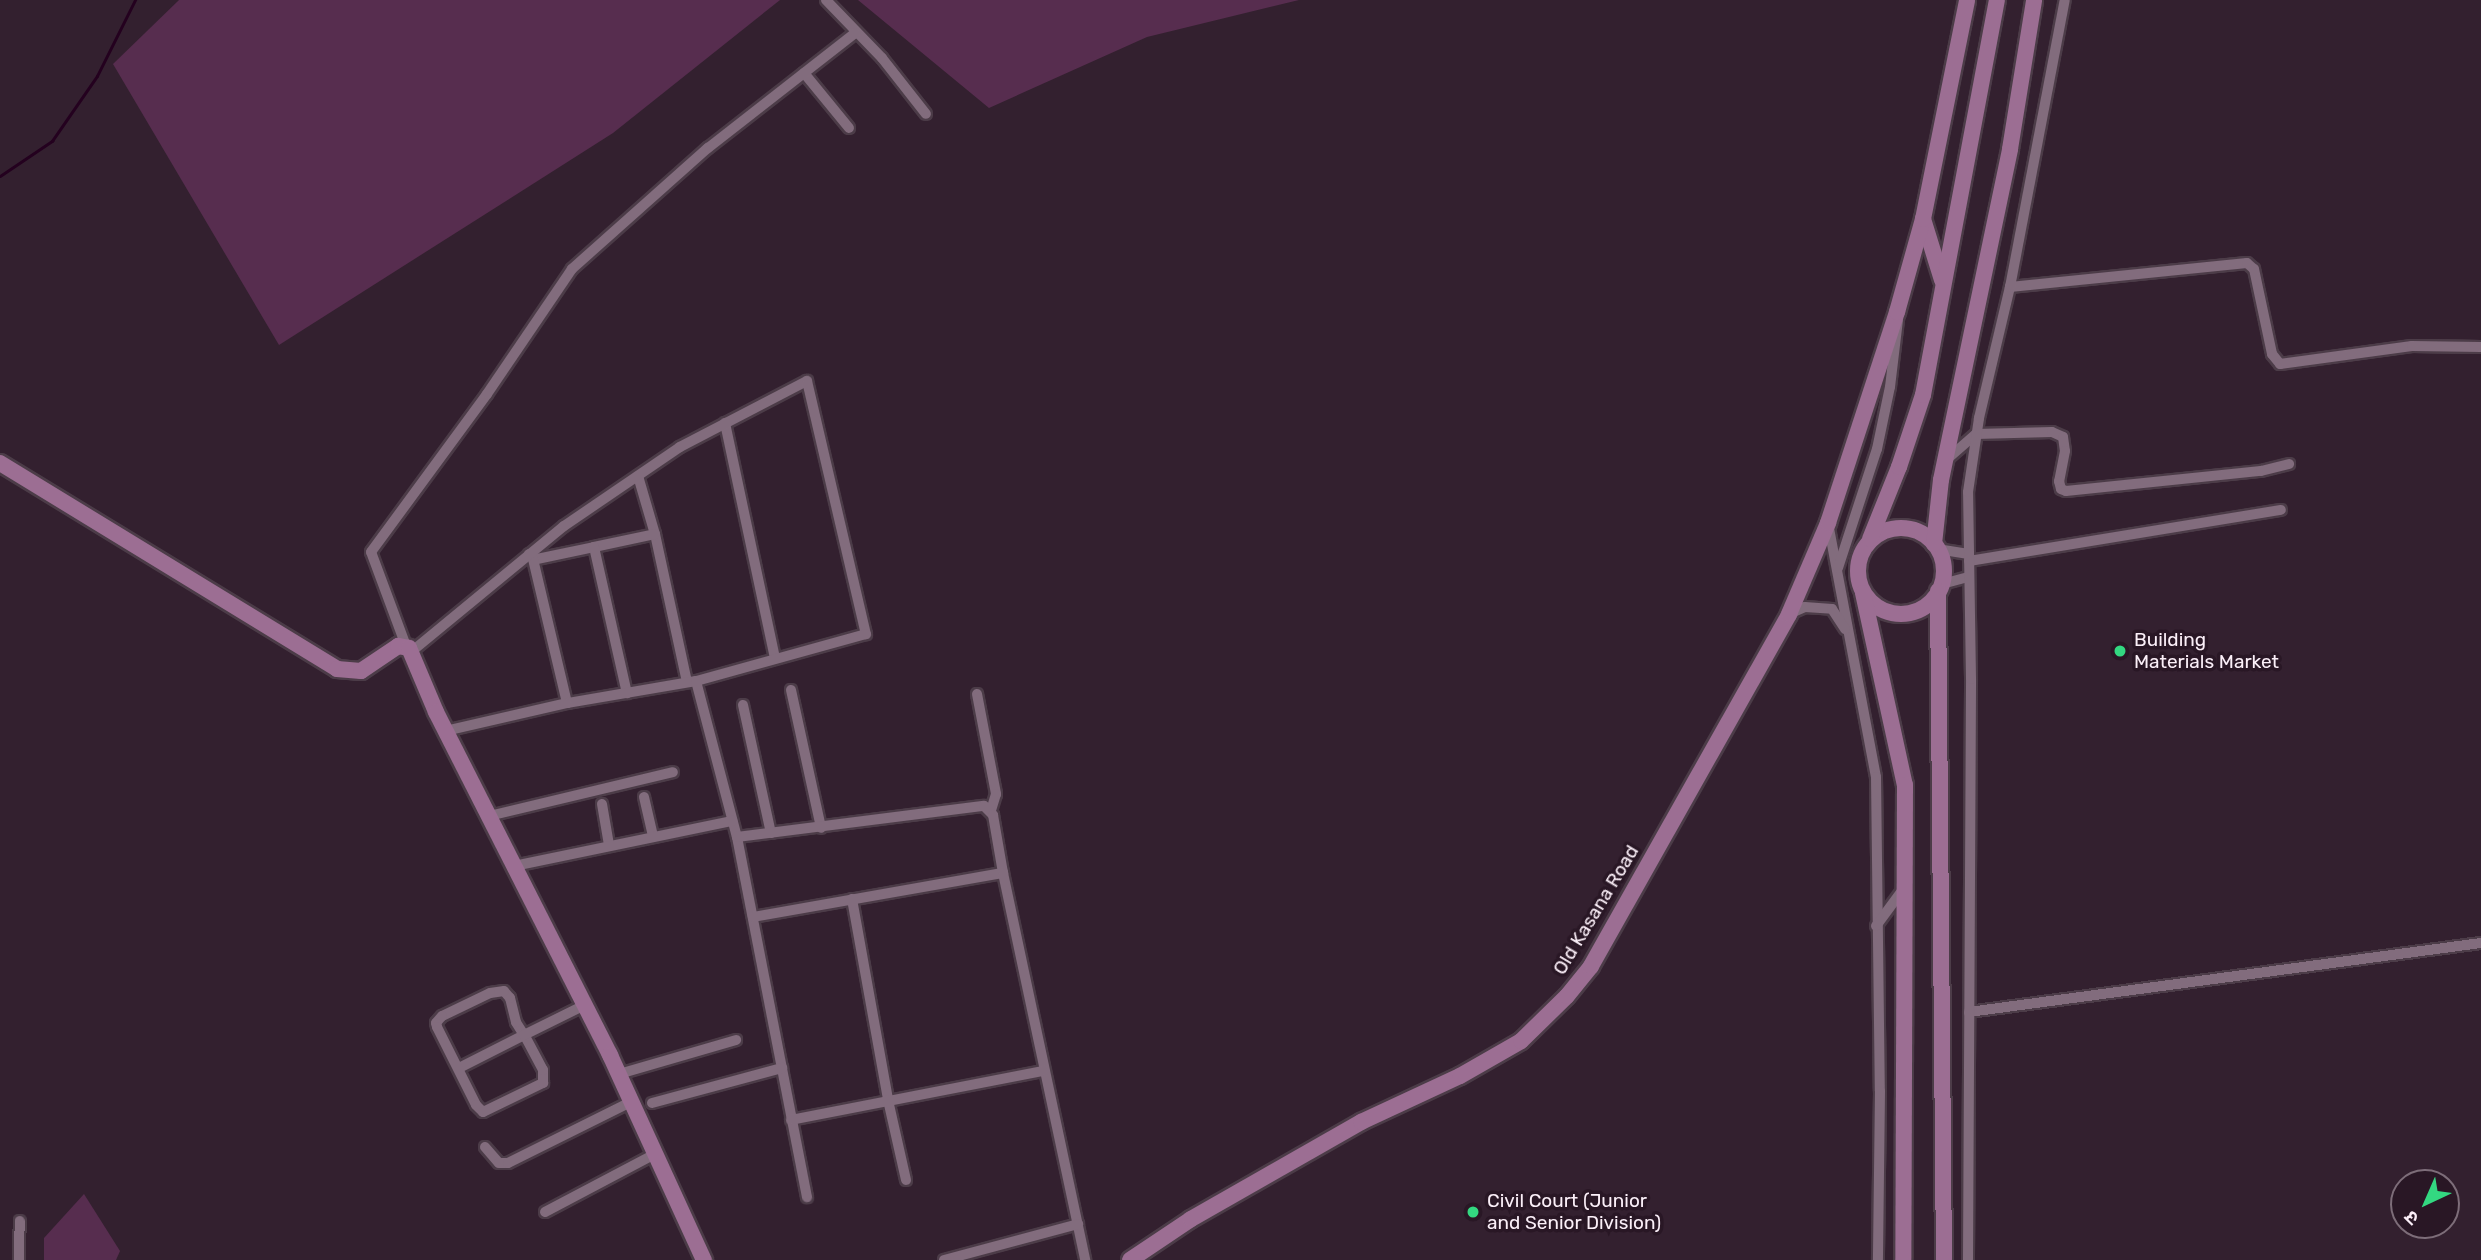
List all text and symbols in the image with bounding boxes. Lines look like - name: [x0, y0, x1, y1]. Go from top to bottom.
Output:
- place label: Building Materials Market: [2134, 629, 2279, 673]
- marker: Building Materials Market: [2112, 643, 2128, 659]
- street label: Old Kasana Road: [1548, 841, 1644, 979]
- north arrow: [2390, 1169, 2460, 1239]
- place label: Civil Court (Junior and Senior Division): [1487, 1190, 1662, 1234]
- marker: Civil Court (Junior and Senior Division): [1465, 1204, 1481, 1220]
- text: उ: [2399, 1206, 2423, 1230]

